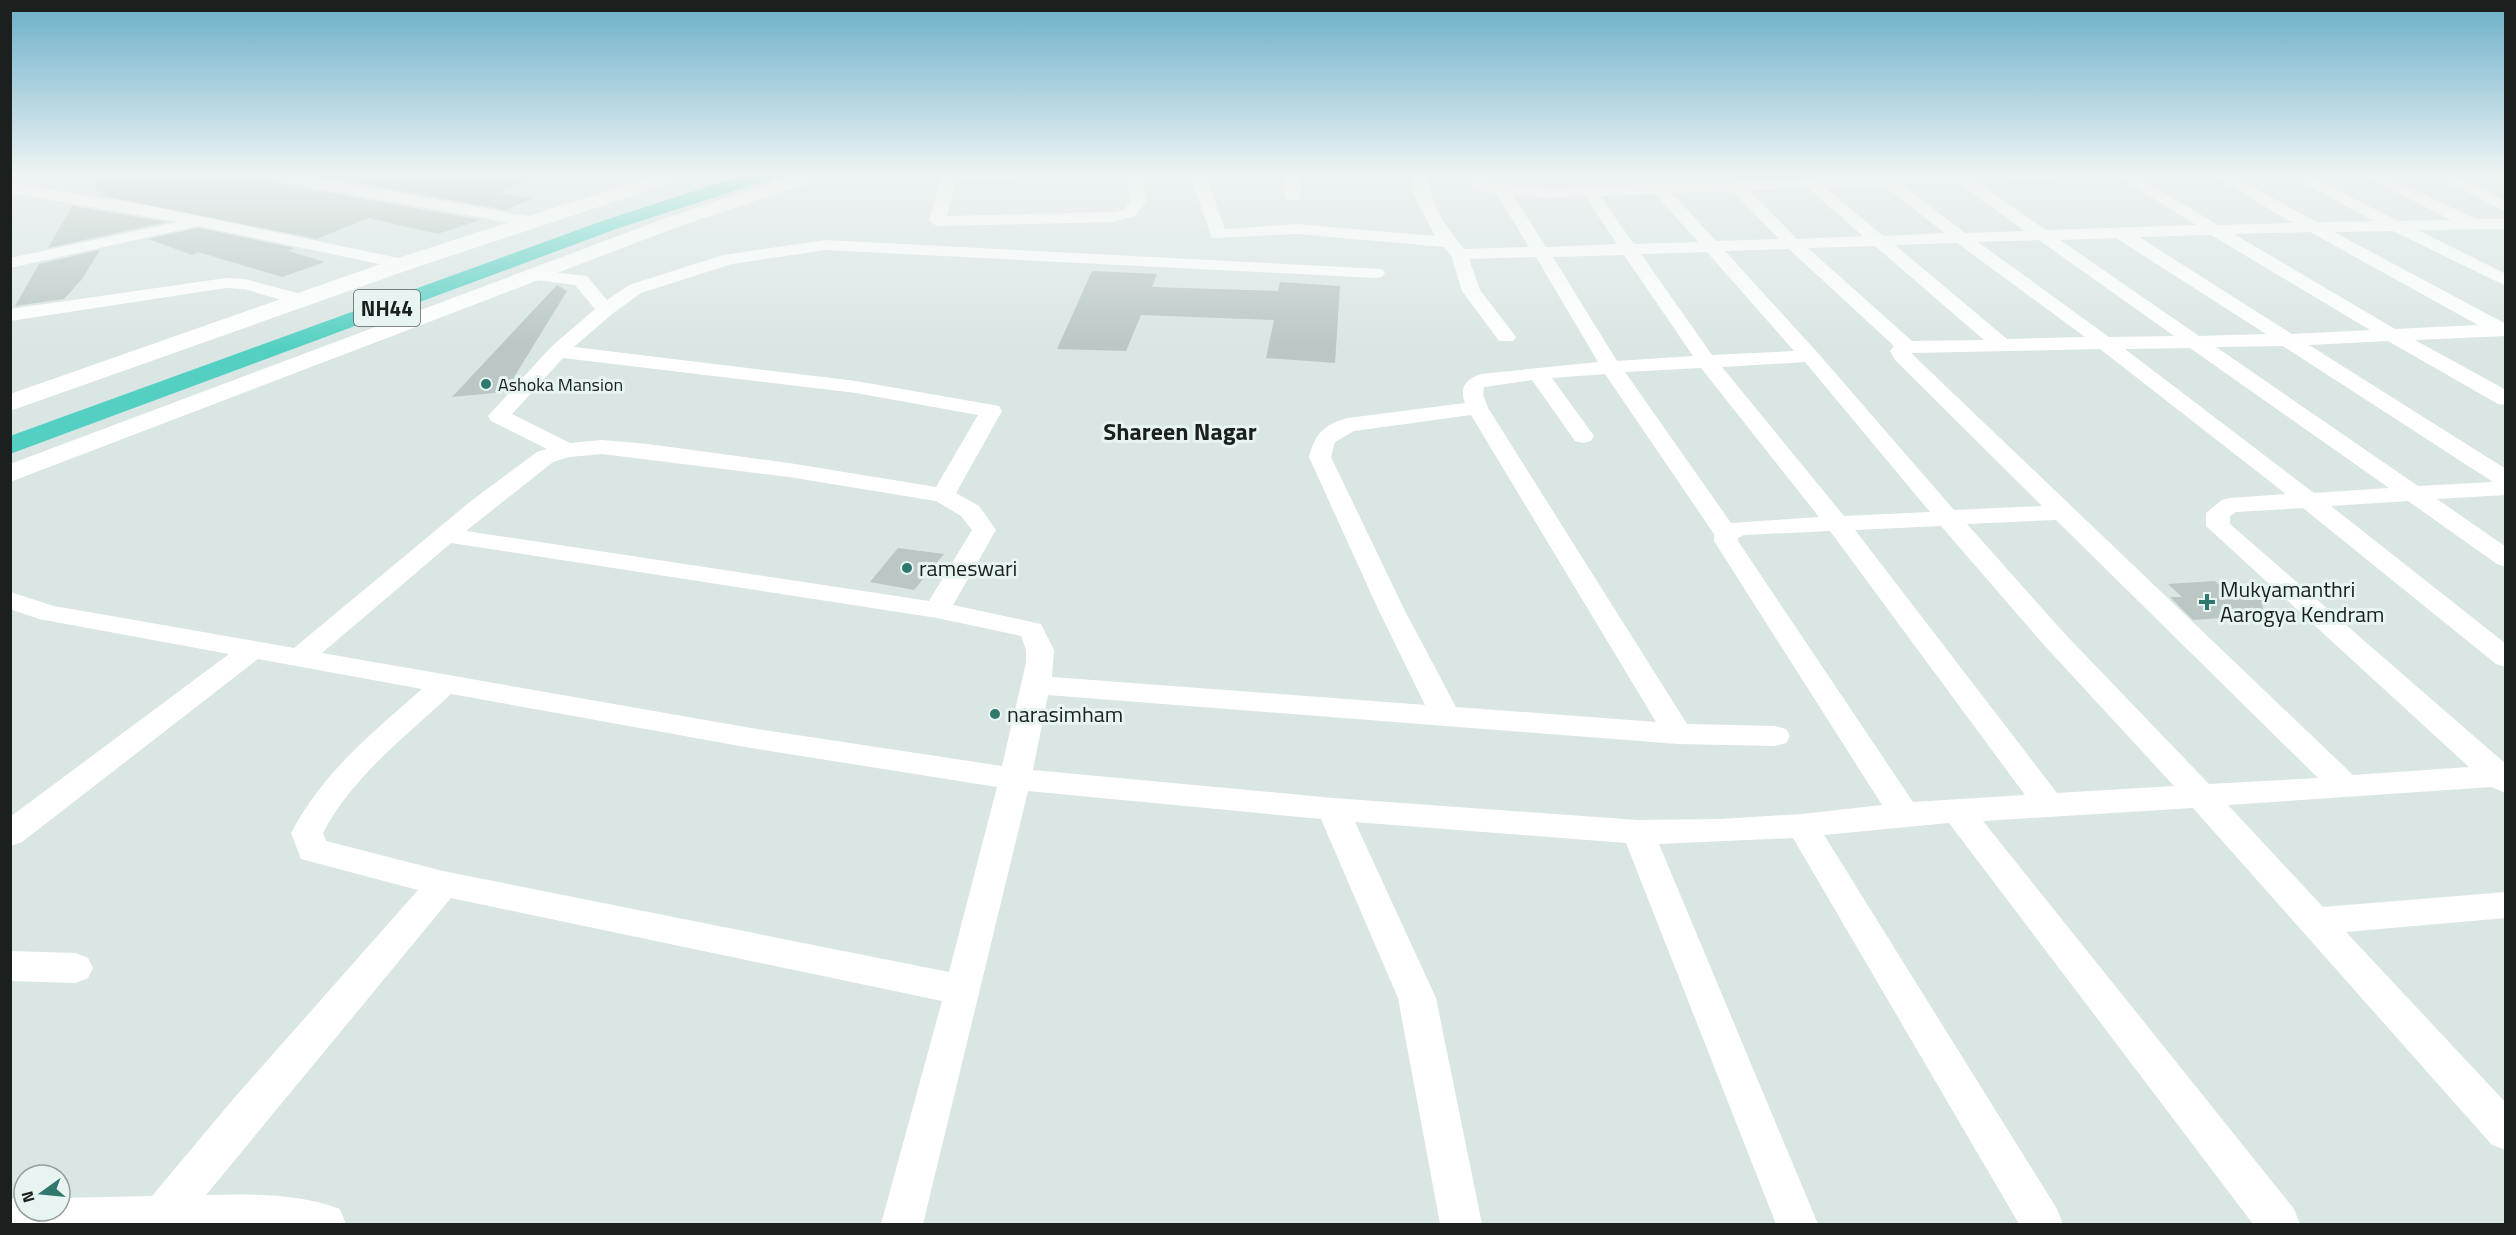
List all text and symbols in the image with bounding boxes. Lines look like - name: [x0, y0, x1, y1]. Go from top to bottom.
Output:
- road number: NH44: [354, 290, 420, 326]
- place label: Ashoka Mansion: [498, 371, 623, 398]
- marker: Ashoka Mansion: [479, 377, 493, 391]
- district label: Shareen Nagar: [1103, 413, 1257, 449]
- place label: rameswari: [919, 551, 1017, 585]
- marker: rameswari: [900, 561, 914, 575]
- place label: Mukyamanthri Aarogya Kendram: [2220, 572, 2385, 631]
- marker: Mukyamanthri Aarogya Kendram: [2198, 593, 2216, 611]
- place label: narasimham: [1007, 697, 1123, 731]
- marker: narasimham: [988, 707, 1002, 721]
- north arrow: [12, 1163, 72, 1223]
- text: N: [14, 1188, 41, 1205]

